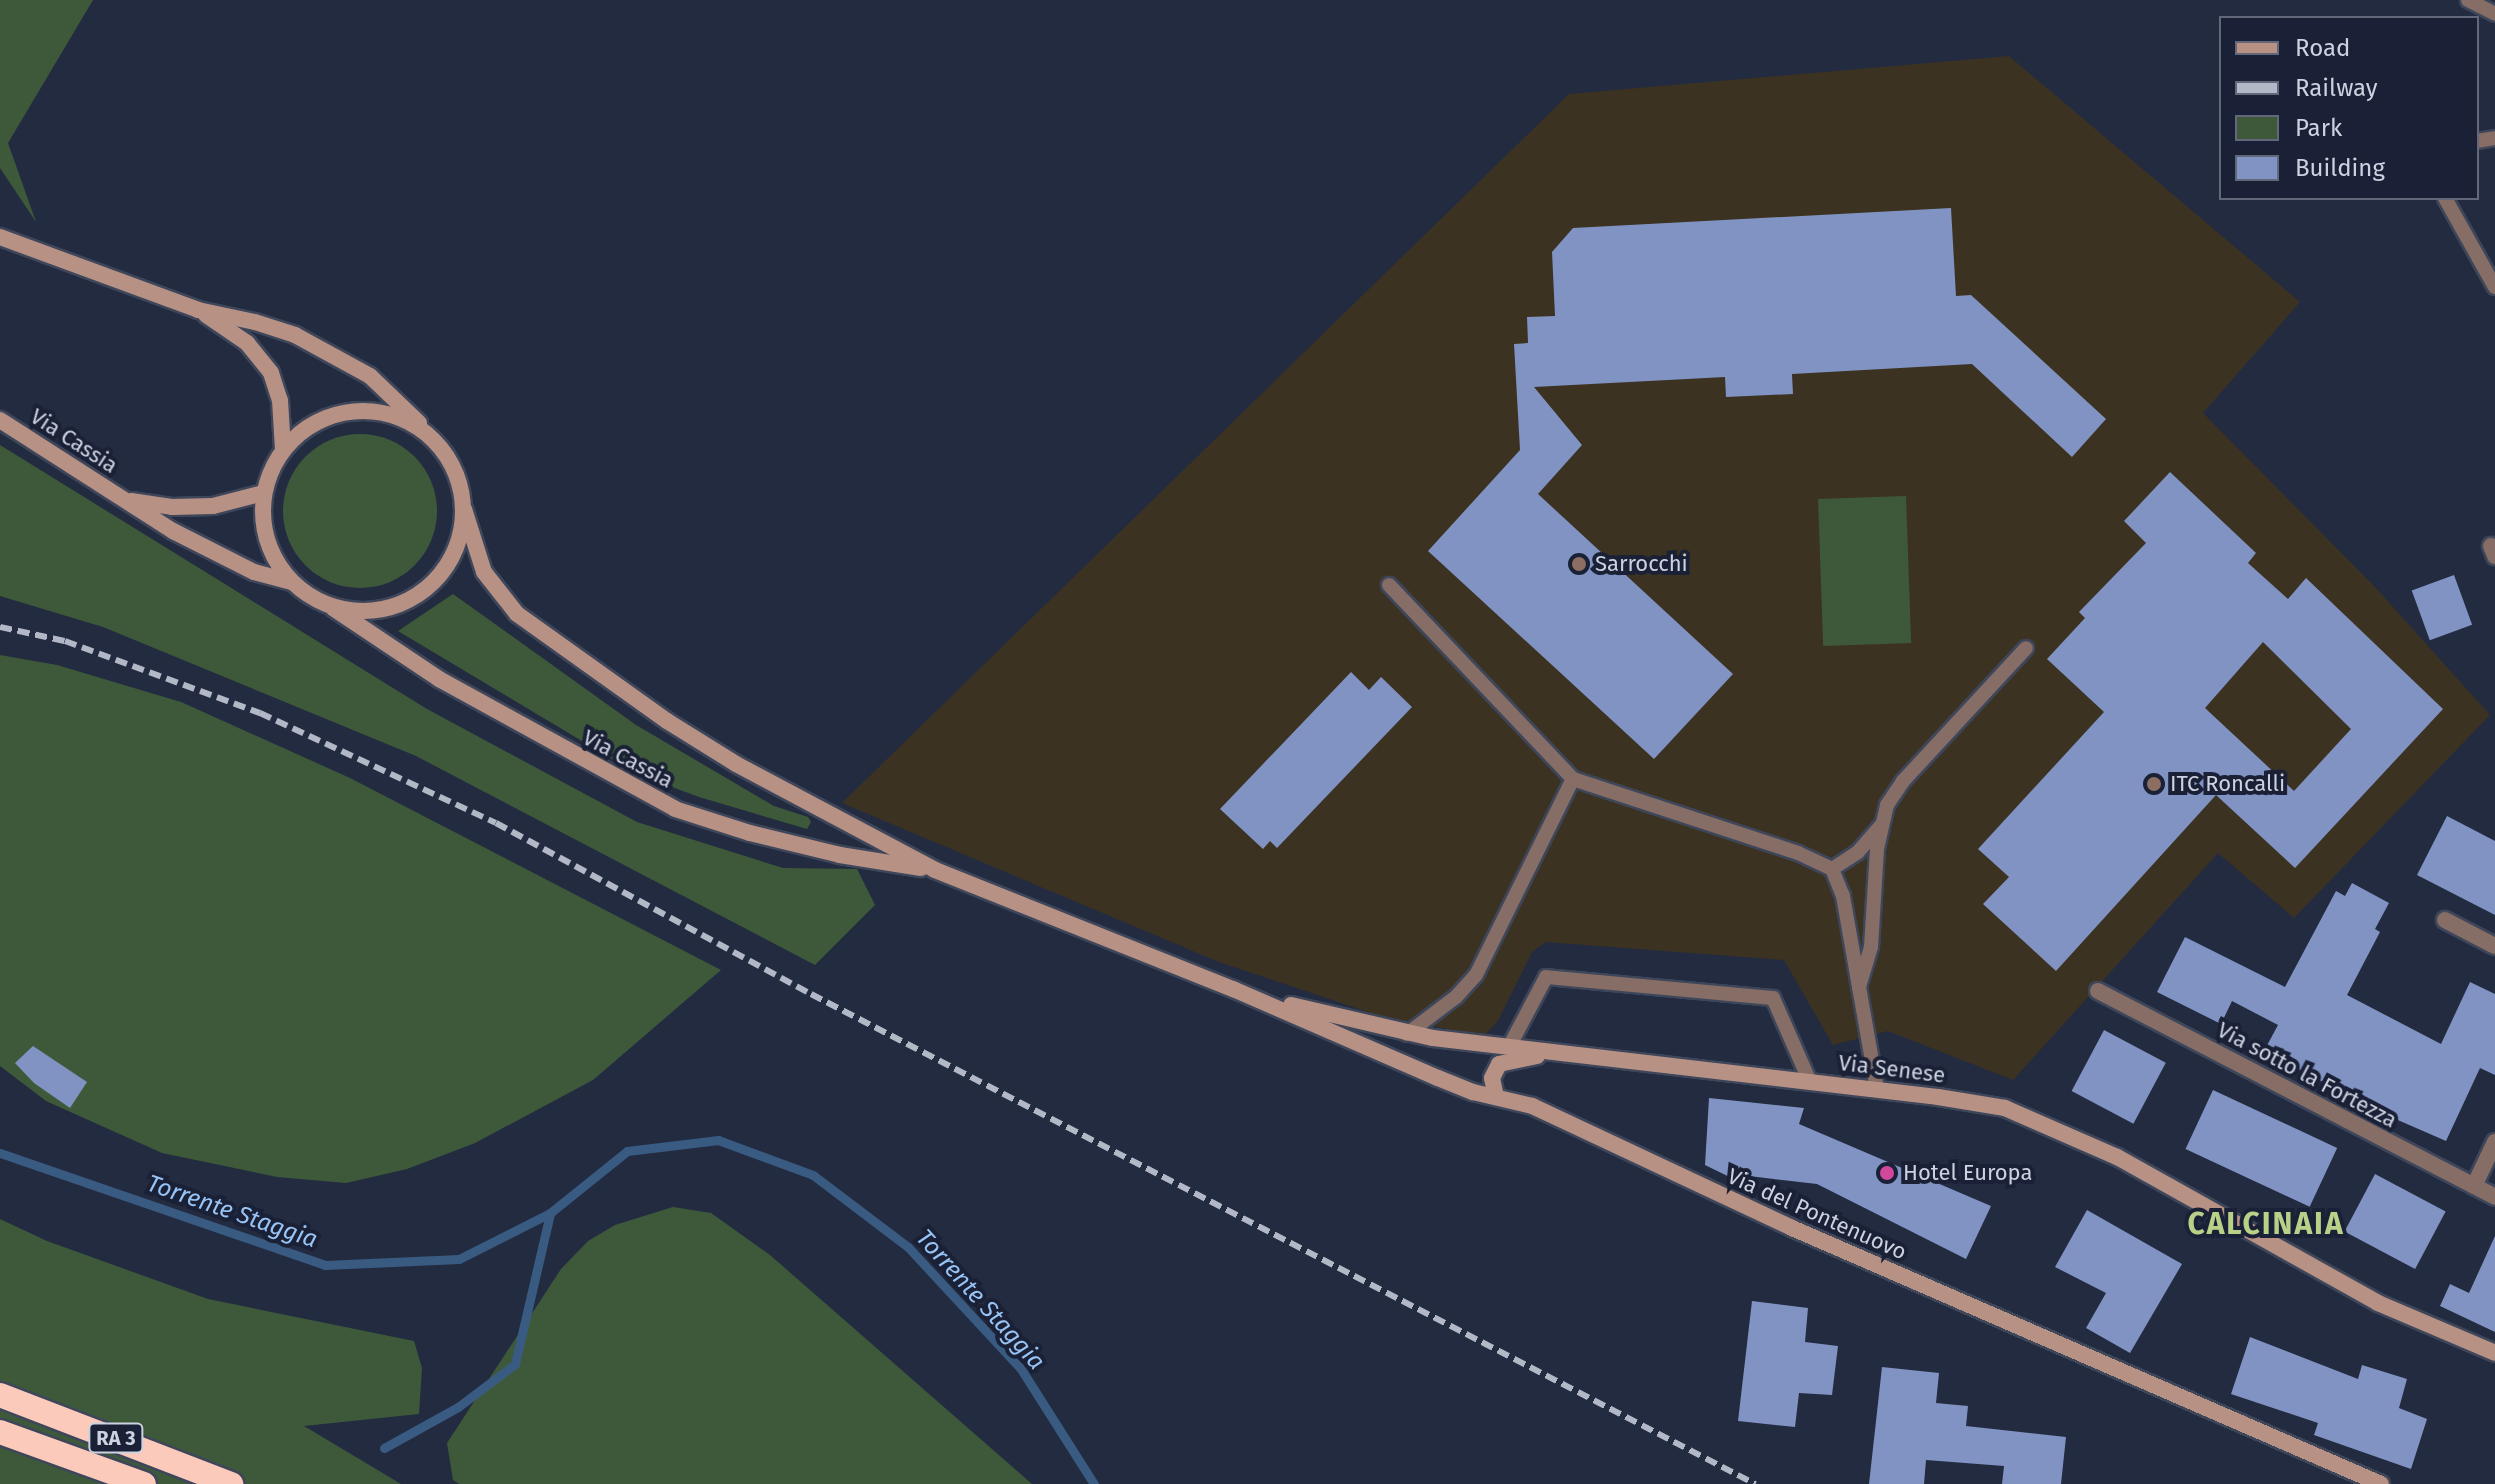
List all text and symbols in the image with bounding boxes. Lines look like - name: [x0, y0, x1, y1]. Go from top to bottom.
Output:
- legend: [2219, 16, 2479, 200]
- text: Road: [2295, 34, 2350, 62]
- text: Railway: [2295, 74, 2378, 102]
- text: Park: [2295, 114, 2342, 142]
- text: Building: [2295, 154, 2385, 182]
- street label: Via Cassia: [25, 403, 123, 479]
- place label: Sarrocchi: [1595, 551, 1688, 577]
- marker: Sarrocchi: [1570, 555, 1588, 573]
- street label: Via Cassia: [578, 724, 678, 794]
- place label: ITC Roncalli: [2170, 771, 2285, 797]
- marker: ITC Roncalli: [2145, 775, 2163, 793]
- street label: Via sotto la Fortezza: [2213, 1017, 2401, 1133]
- street label: Via Senese: [1837, 1049, 1947, 1089]
- place label: Hotel Europa: [1903, 1160, 2032, 1186]
- street label: Via del Pontenuovo: [1723, 1163, 1911, 1265]
- marker: Hotel Europa: [1878, 1164, 1896, 1182]
- water label: Torrente Staggia: [143, 1169, 321, 1255]
- district label: CALCINAIA: [2187, 1206, 2345, 1242]
- water label: Torrente Staggia: [910, 1224, 1050, 1376]
- road number: RA 3: [88, 1422, 144, 1454]

